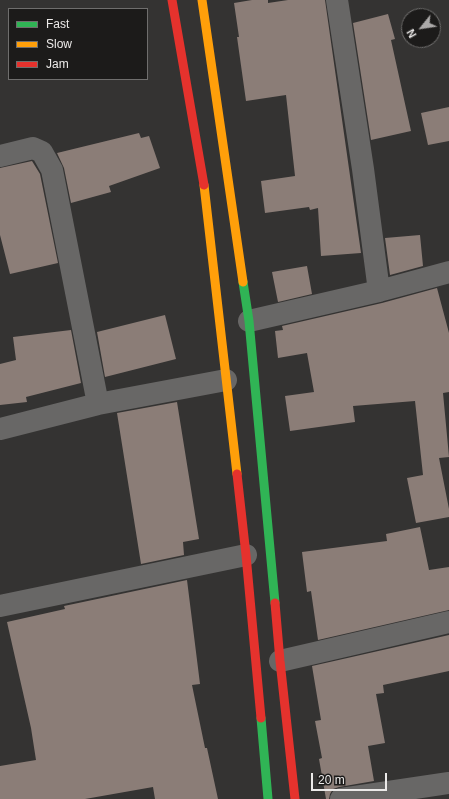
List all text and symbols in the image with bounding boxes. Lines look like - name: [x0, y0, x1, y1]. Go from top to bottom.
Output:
- legend: [8, 8, 148, 80]
- north arrow: [401, 8, 441, 48]
- text: Fast: [46, 17, 69, 31]
- text: N: [404, 27, 419, 40]
- text: Slow: [46, 37, 72, 51]
- text: Jam: [46, 57, 69, 71]
- scale bar: [313, 765, 389, 791]
- text: 20 m: [318, 773, 345, 787]

